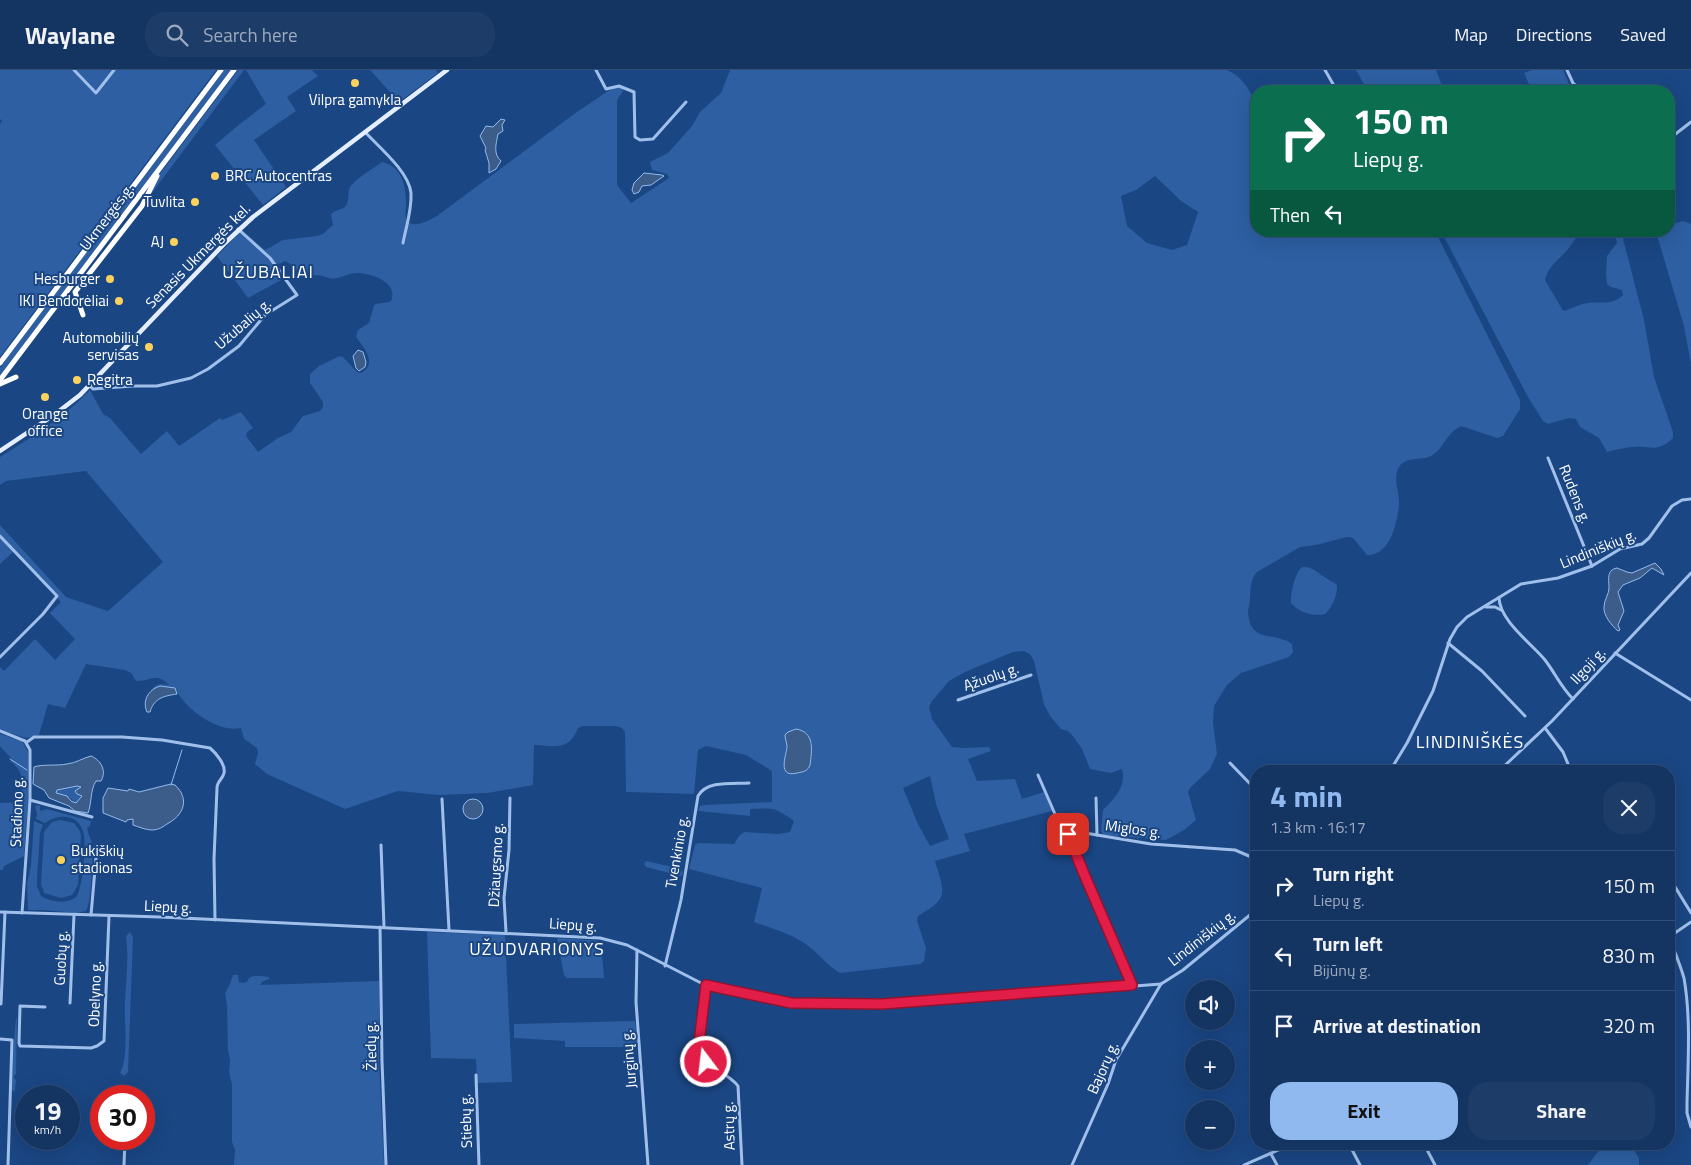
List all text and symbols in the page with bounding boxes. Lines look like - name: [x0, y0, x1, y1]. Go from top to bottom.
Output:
- search box: [145, 12, 495, 57]
- text: Waylane: [25, 17, 115, 53]
- text: Search here: [203, 20, 298, 49]
- icon: search: [163, 21, 191, 49]
- text: Map: [1454, 21, 1488, 48]
- text: Directions: [1516, 21, 1592, 48]
- text: Saved: [1620, 21, 1666, 48]
- marker: Vilpra gamykla: [349, 77, 361, 89]
- place label: Vilpra gamykla: [309, 88, 402, 111]
- text: 150 m: [1353, 94, 1449, 148]
- icon: right: [1270, 105, 1335, 170]
- text: Liepų g.: [1353, 142, 1424, 176]
- place label: BRC Autocentras: [225, 164, 332, 187]
- marker: BRC Autocentras: [209, 170, 221, 182]
- street label: Ukmergės g.: [74, 178, 139, 255]
- place label: Tuvlita: [144, 190, 185, 213]
- marker: Tuvlita: [189, 196, 201, 208]
- street label: Senasis Ukmergės kel.: [140, 198, 256, 314]
- text: Then: [1270, 200, 1310, 229]
- icon: left: [1320, 200, 1348, 228]
- place label: AJ: [151, 230, 164, 253]
- marker: AJ: [168, 236, 180, 248]
- district label: UŽUBALIAI: [222, 258, 314, 285]
- place label: Hesburger: [34, 267, 100, 290]
- marker: Hesburger: [104, 273, 116, 285]
- place label: IKI Bendorėliai: [19, 289, 109, 312]
- street label: Užubalių g.: [209, 292, 276, 355]
- marker: IKI Bendorėliai: [113, 295, 125, 307]
- place label: Automobilių servisas: [63, 326, 139, 366]
- marker: Automobilių servisas: [143, 341, 155, 353]
- place label: Regitra: [87, 368, 133, 391]
- marker: Regitra: [71, 374, 83, 386]
- marker: Orange office: [39, 391, 51, 403]
- place label: Orange office: [22, 402, 68, 442]
- street label: Rudens g.: [1553, 461, 1598, 527]
- street label: Lindiniškių g.: [1556, 523, 1640, 574]
- street label: Ilgoji g.: [1564, 642, 1611, 689]
- street label: Ąžuolų g.: [960, 656, 1022, 697]
- district label: LINDINIŠKĖS: [1416, 728, 1524, 755]
- text: 4 min: [1270, 773, 1343, 819]
- street label: Stadiono g.: [4, 777, 29, 847]
- button: close: [1603, 782, 1655, 834]
- pin: [1047, 813, 1089, 855]
- street label: Miglos g.: [1104, 813, 1163, 844]
- street label: Tvenkinio g.: [659, 814, 694, 890]
- text: 1.3 km · 16:17: [1270, 815, 1366, 839]
- icon: arrive: [1054, 820, 1082, 848]
- street label: Džiaugsmo g.: [482, 822, 509, 908]
- place label: Bukiškių stadionas: [71, 839, 132, 879]
- marker: Bukiškių stadionas: [55, 854, 67, 866]
- text: Turn right: [1313, 859, 1394, 888]
- text: 150 m: [1603, 871, 1655, 900]
- icon: right: [1270, 872, 1298, 900]
- text: Liepų g.: [1313, 888, 1364, 912]
- street label: Liepų g.: [143, 894, 193, 919]
- street label: Lindiniškių g.: [1163, 904, 1241, 972]
- street label: Liepų g.: [548, 911, 598, 938]
- text: Turn left: [1313, 929, 1383, 958]
- street label: Guobų g.: [48, 930, 73, 986]
- district label: UŽUDVARIONYS: [469, 935, 605, 962]
- text: 830 m: [1603, 941, 1655, 970]
- icon: left: [1270, 942, 1298, 970]
- text: Bijūnų g.: [1313, 958, 1371, 982]
- street label: Obelyno g.: [82, 960, 107, 1028]
- map controls: [1185, 980, 1235, 1150]
- button: sound: [1185, 980, 1235, 1030]
- text: Arrive at destination: [1313, 1011, 1481, 1040]
- text: 320 m: [1603, 1011, 1655, 1040]
- icon: arrive: [1270, 1012, 1298, 1040]
- street label: Žiedų g.: [359, 1021, 382, 1071]
- street label: Jurginų g.: [614, 1029, 643, 1089]
- position arrow: [679, 1035, 731, 1087]
- street label: Bajorų g.: [1081, 1038, 1124, 1098]
- button: +: [1185, 1040, 1235, 1090]
- button: Exit: [1270, 1082, 1458, 1140]
- button: Share: [1468, 1082, 1655, 1140]
- speed limit sign: 30: [90, 1085, 155, 1150]
- text: 19: [33, 1092, 62, 1130]
- street label: Stiebų g.: [453, 1094, 478, 1149]
- button: −: [1185, 1100, 1235, 1150]
- street label: Astrų g.: [716, 1101, 741, 1151]
- text: km/h: [34, 1120, 61, 1139]

